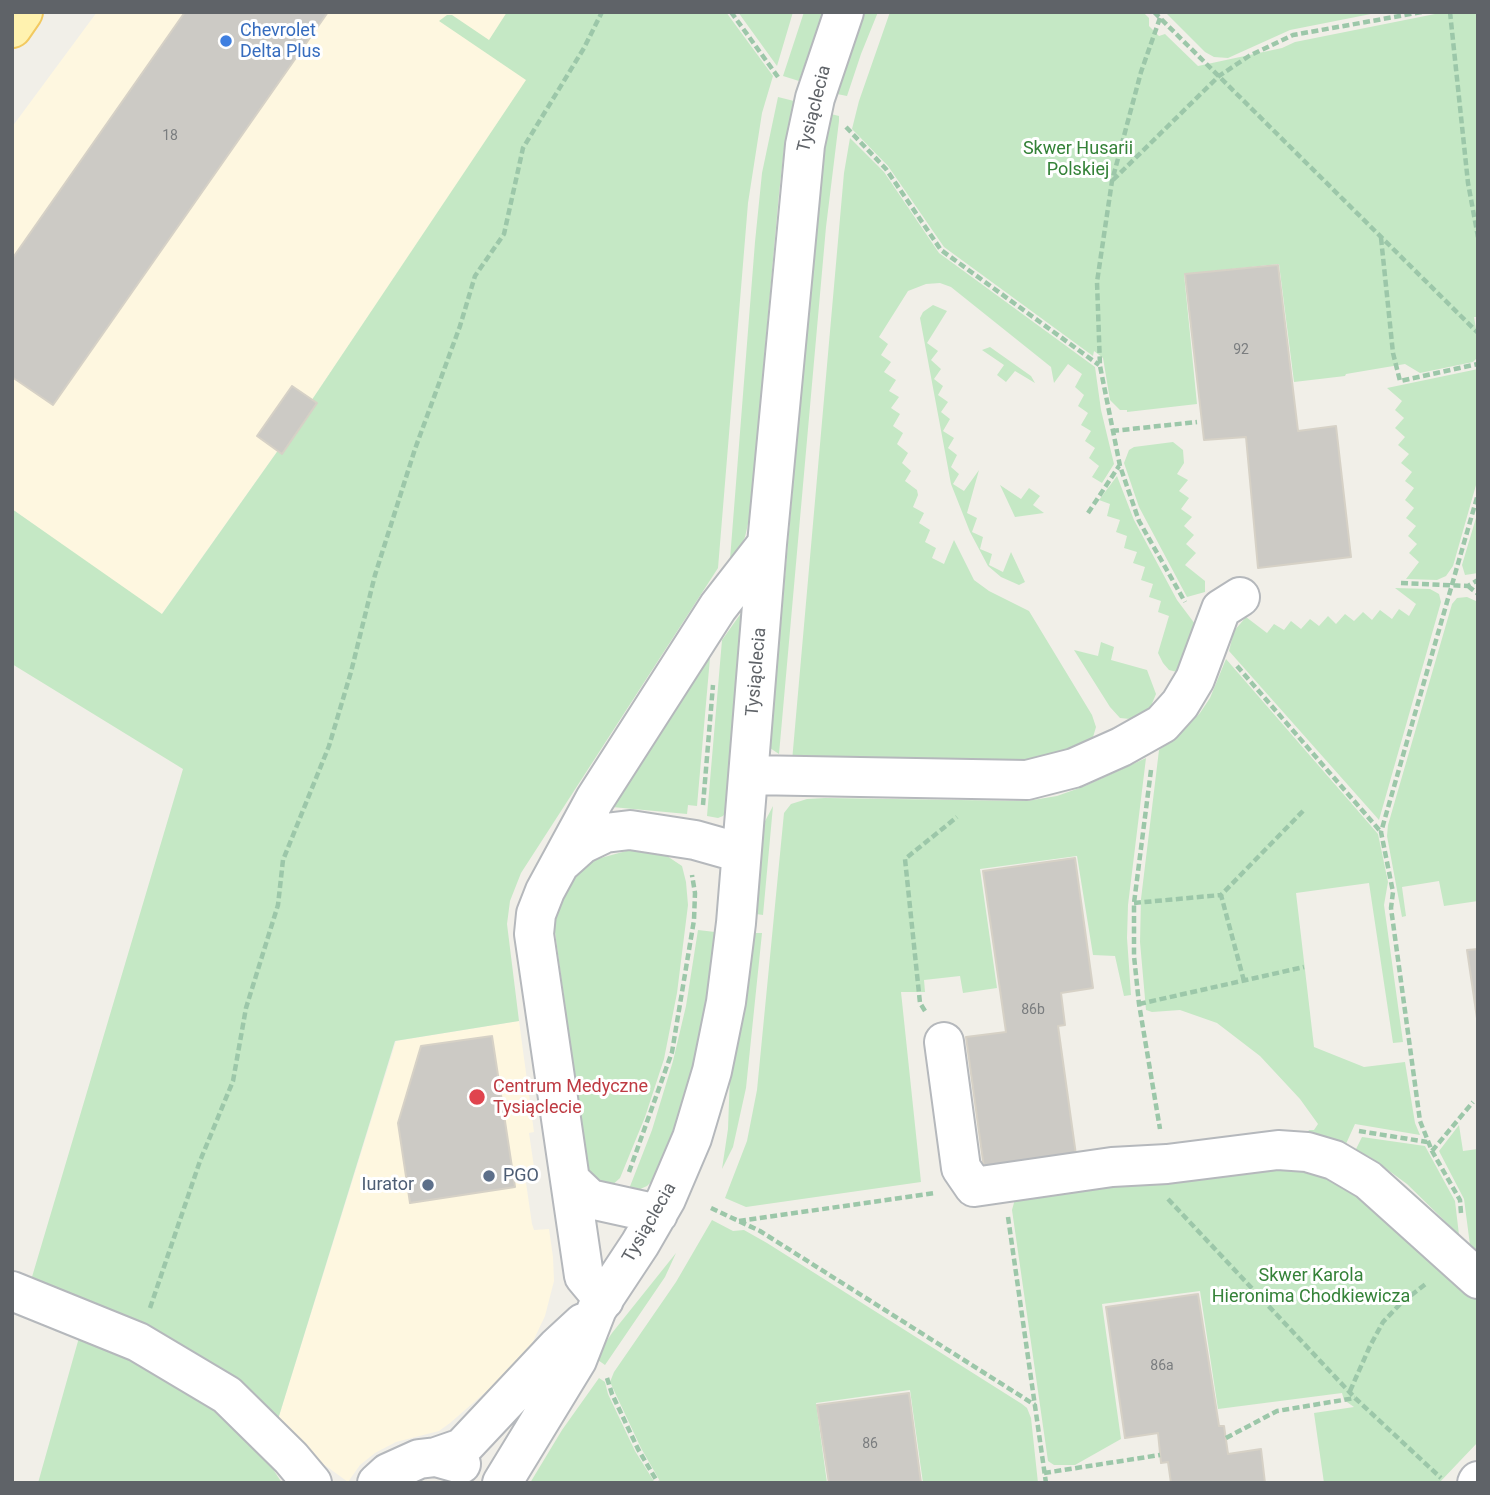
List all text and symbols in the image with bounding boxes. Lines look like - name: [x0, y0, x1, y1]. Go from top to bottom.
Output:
- place label: Chevrolet Delta Plus: [240, 20, 321, 62]
- marker: Chevrolet Delta Plus: [218, 33, 234, 49]
- street label: Tysiąclecia: [794, 63, 836, 155]
- house number: 18: [162, 128, 178, 144]
- park label: Skwer Husarii Polskiej: [1023, 138, 1133, 180]
- house number: 92: [1233, 342, 1249, 358]
- street label: Tysiąclecia: [742, 627, 772, 717]
- house number: 86b: [1021, 1002, 1045, 1018]
- place label: Centrum Medyczne Tysiąclecie: [493, 1076, 648, 1118]
- marker: Centrum Medyczne Tysiąclecie: [467, 1087, 487, 1107]
- place label: PGO: [503, 1165, 539, 1187]
- marker: PGO: [481, 1168, 497, 1184]
- place label: Iurator: [362, 1174, 414, 1196]
- marker: Iurator: [420, 1177, 436, 1193]
- street label: Tysiąclecia: [618, 1179, 682, 1267]
- park label: Skwer Karola Hieronima Chodkiewicza: [1212, 1265, 1410, 1308]
- house number: 86a: [1150, 1358, 1174, 1374]
- house number: 86: [862, 1436, 878, 1452]

